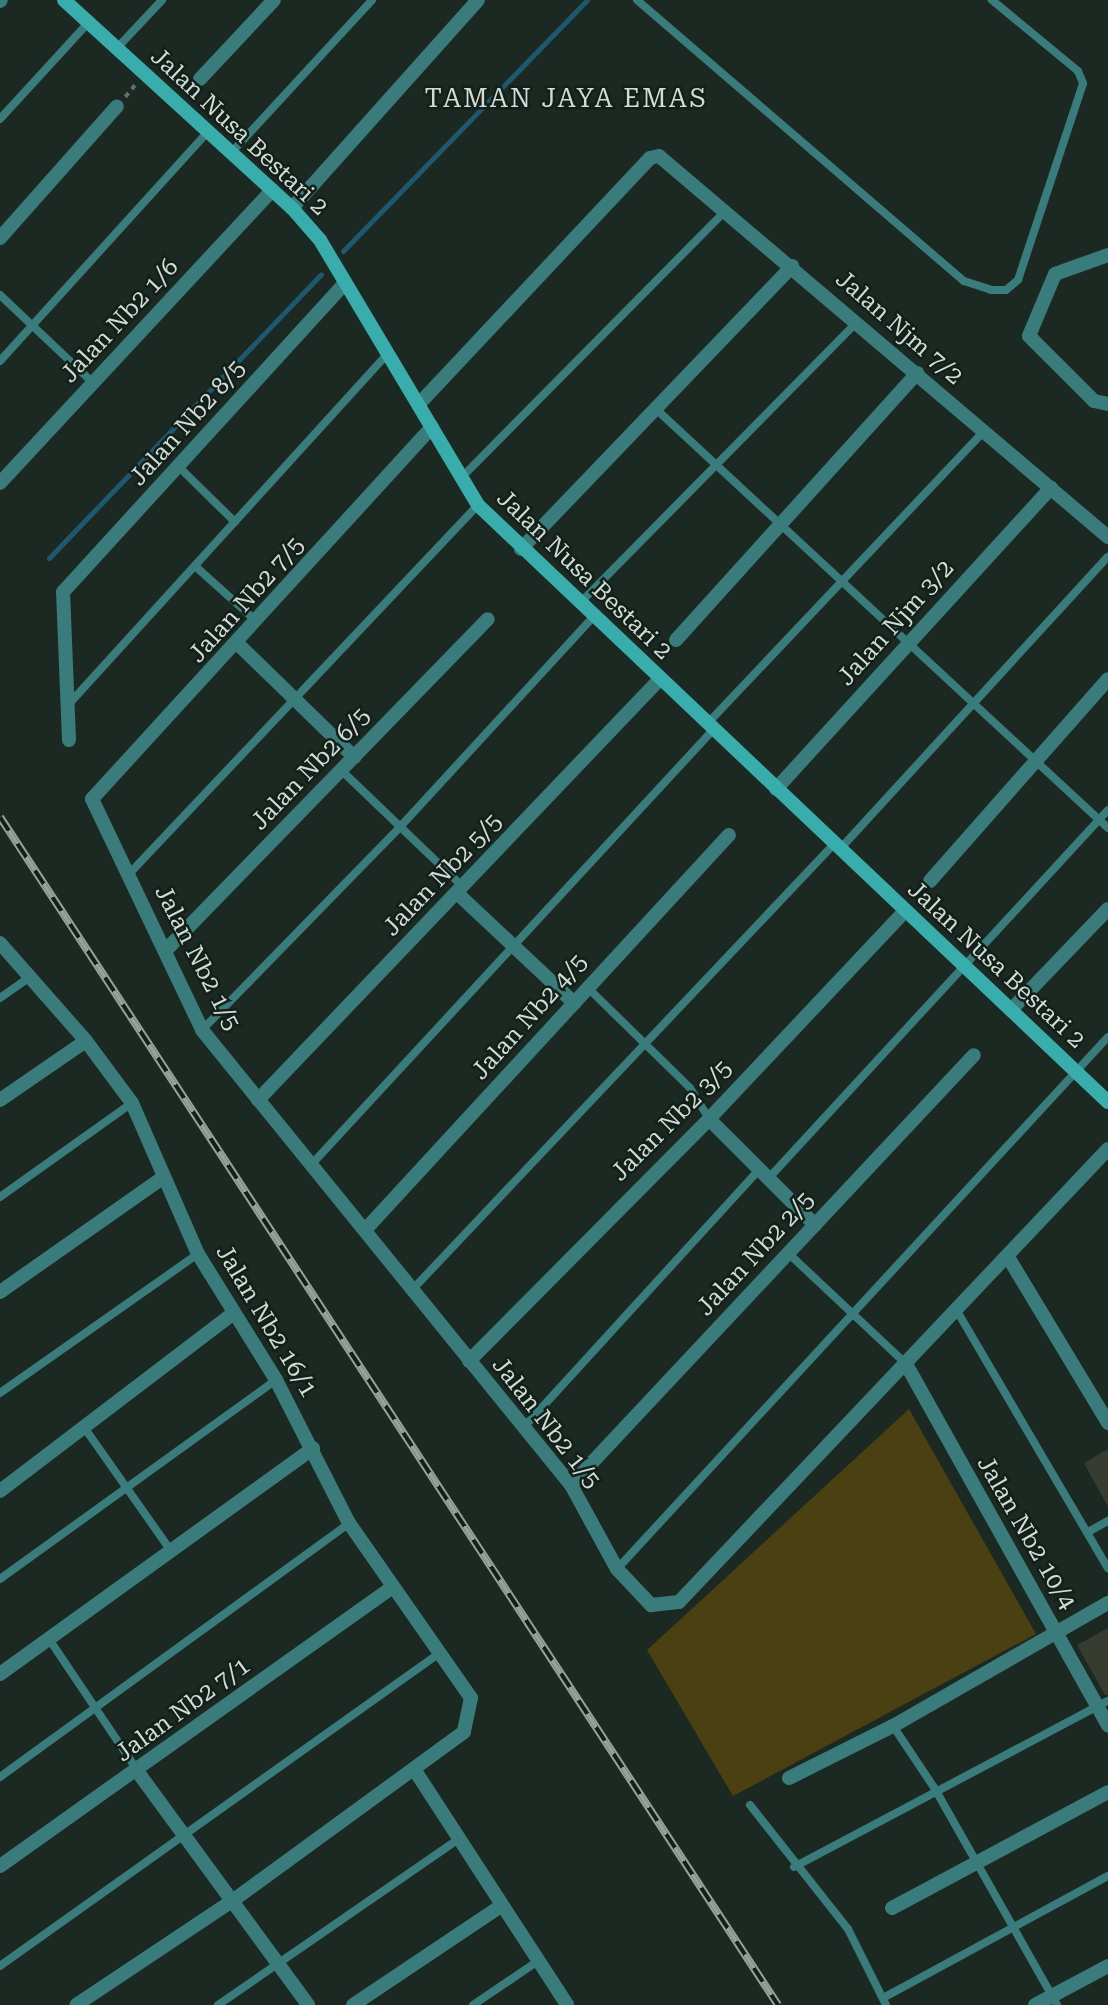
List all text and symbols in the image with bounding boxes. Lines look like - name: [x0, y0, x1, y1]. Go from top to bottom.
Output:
- street label: Jalan Nusa Bestari 2: [144, 42, 334, 222]
- district label: TAMAN JAYA EMAS: [426, 83, 706, 115]
- street label: Jalan Nb2 1/6: [55, 253, 185, 389]
- street label: Jalan Njm 7/2: [829, 265, 969, 391]
- street label: Jalan Nb2 8/5: [124, 354, 252, 492]
- street label: Jalan Nusa Bestari 2: [491, 484, 677, 666]
- street label: Jalan Nb2 7/5: [183, 531, 311, 669]
- street label: Jalan Njm 3/2: [832, 554, 960, 692]
- street label: Jalan Nb2 6/5: [245, 702, 377, 836]
- street label: Jalan Nb2 5/5: [377, 808, 509, 942]
- street label: Jalan Nusa Bestari 2: [901, 875, 1091, 1055]
- street label: Jalan Nb2 1/5: [148, 881, 246, 1035]
- street label: Jalan Nb2 4/5: [466, 948, 594, 1086]
- street label: Jalan Nb2 3/5: [606, 1055, 738, 1187]
- street label: Jalan Nb2 2/5: [691, 1186, 821, 1322]
- street label: Jalan Nb2 16/1: [209, 1240, 323, 1402]
- street label: Jalan Nb2 1/5: [486, 1351, 606, 1495]
- street label: Jalan Nb2 10/4: [970, 1451, 1082, 1615]
- street label: Jalan Nb2 7/1: [110, 1652, 256, 1768]

